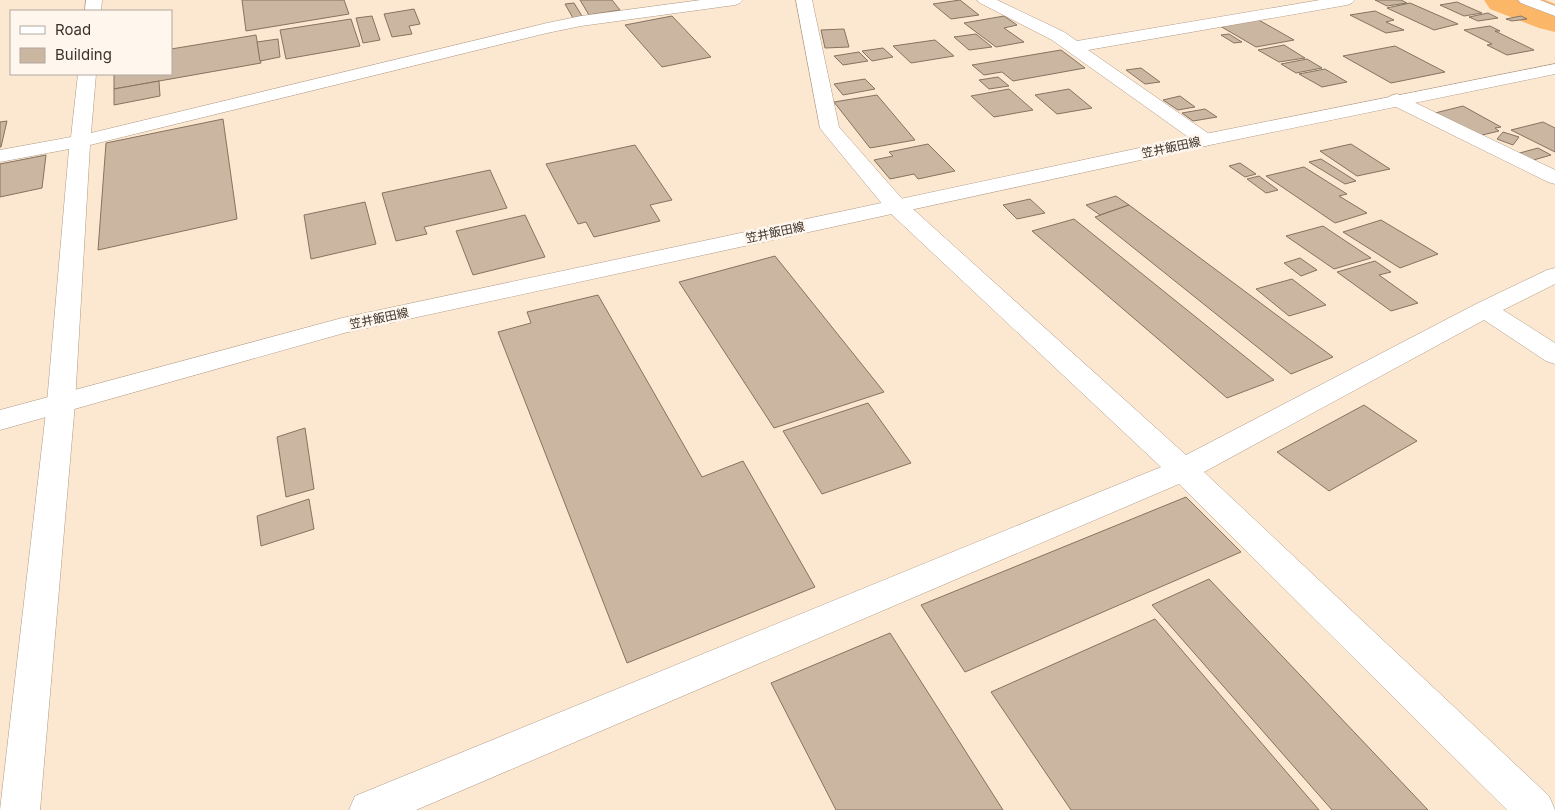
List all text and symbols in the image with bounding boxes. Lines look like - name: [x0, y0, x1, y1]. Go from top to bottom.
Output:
- legend: [10, 10, 172, 75]
- text: Road: [55, 20, 91, 39]
- text: Building: [55, 45, 112, 64]
- street label: 笠井飯田線: [1140, 133, 1202, 161]
- street label: 笠井飯田線: [744, 218, 806, 246]
- street label: 笠井飯田線: [348, 304, 410, 332]

